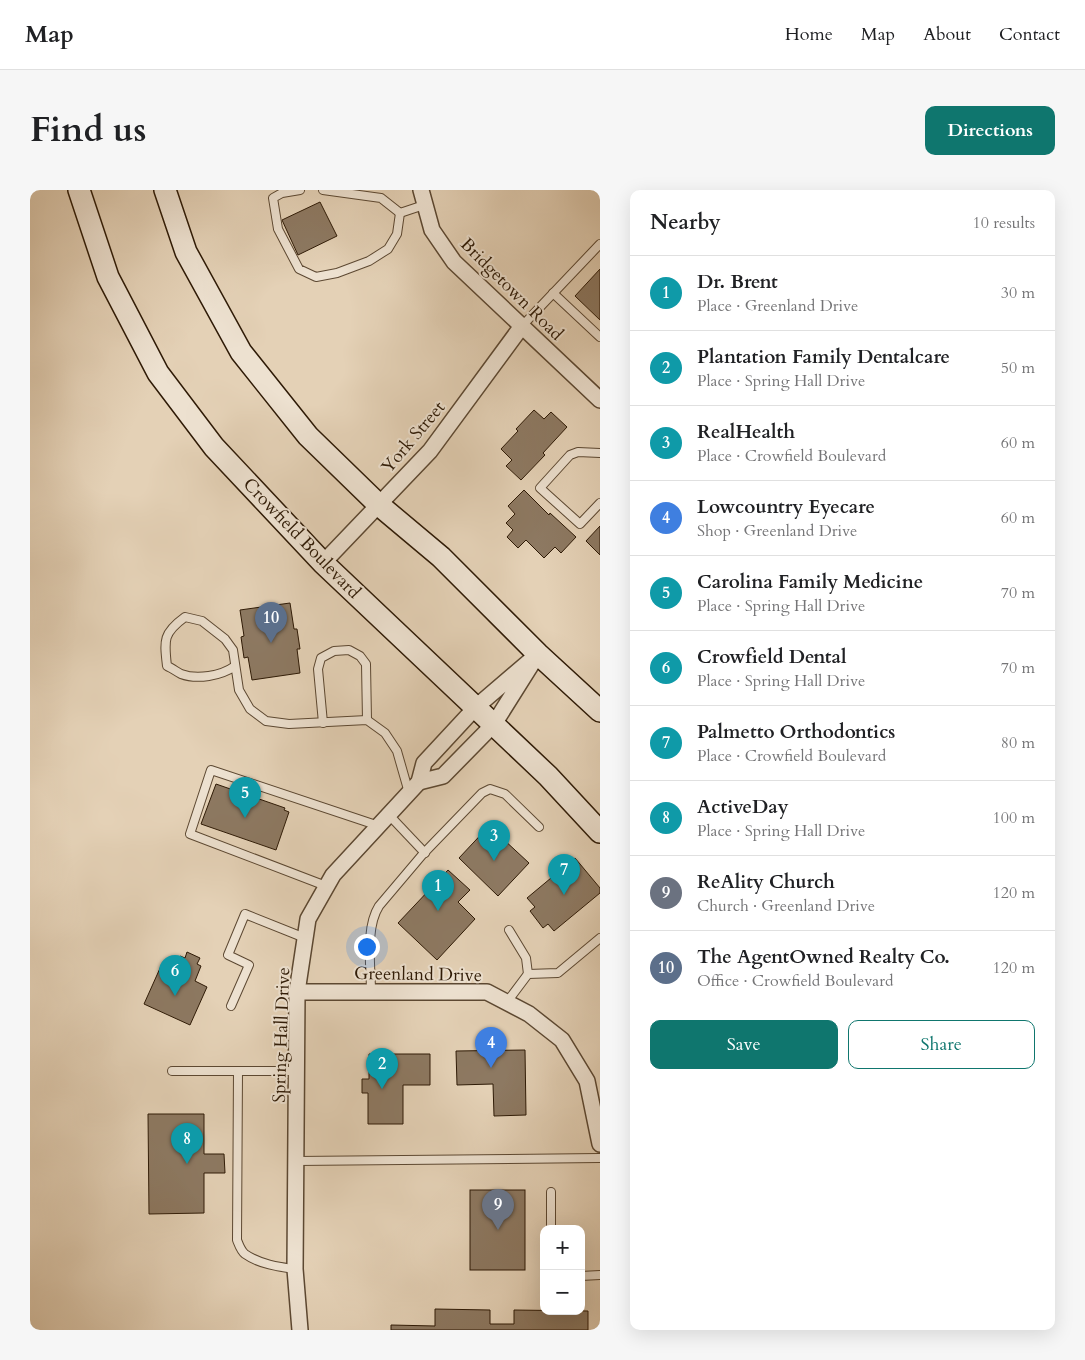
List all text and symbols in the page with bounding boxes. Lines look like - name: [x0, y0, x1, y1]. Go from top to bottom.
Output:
- text: Map: [25, 18, 74, 51]
- text: Home: [785, 22, 833, 47]
- text: Map: [861, 22, 895, 47]
- text: About: [923, 22, 971, 47]
- text: Contact: [999, 22, 1060, 47]
- text: Find us: [30, 106, 146, 154]
- button: Directions: [925, 106, 1055, 155]
- text: Nearby: [650, 208, 721, 237]
- text: 10 results: [973, 212, 1035, 234]
- street label: Bridgetown Road: [455, 232, 569, 347]
- text: Dr. Brent: [697, 269, 778, 295]
- text: 1: [662, 282, 670, 304]
- text: 30 m: [1001, 282, 1035, 304]
- text: Place · Greenland Drive: [697, 295, 858, 317]
- text: Plantation Family Dentalcare: [697, 344, 950, 370]
- text: 2: [662, 357, 670, 379]
- text: 50 m: [1001, 357, 1035, 379]
- text: Place · Spring Hall Drive: [697, 370, 865, 392]
- street label: York Street: [376, 396, 451, 479]
- text: RealHealth: [697, 419, 795, 445]
- text: 3: [662, 432, 670, 454]
- text: 60 m: [1001, 432, 1035, 454]
- text: Place · Crowfield Boulevard: [697, 445, 886, 467]
- street label: Crowfield Boulevard: [237, 472, 366, 605]
- text: Lowcountry Eyecare: [697, 494, 875, 520]
- text: 4: [662, 507, 670, 529]
- text: 60 m: [1001, 507, 1035, 529]
- text: Shop · Greenland Drive: [697, 520, 857, 542]
- text: Carolina Family Medicine: [697, 569, 923, 595]
- text: 5: [662, 582, 670, 604]
- text: 70 m: [1001, 582, 1035, 604]
- text: Place · Spring Hall Drive: [697, 595, 865, 617]
- pin: 10: [255, 602, 287, 643]
- text: Crowfield Dental: [697, 644, 847, 670]
- text: 6: [662, 657, 670, 679]
- text: 70 m: [1001, 657, 1035, 679]
- text: Place · Spring Hall Drive: [697, 670, 865, 692]
- text: Palmetto Orthodontics: [697, 719, 895, 745]
- text: 7: [662, 732, 670, 754]
- text: 80 m: [1001, 732, 1035, 754]
- text: Place · Crowfield Boulevard: [697, 745, 886, 767]
- pin: 5: [229, 777, 261, 818]
- text: ActiveDay: [697, 794, 789, 820]
- text: 8: [662, 807, 670, 829]
- text: 100 m: [993, 807, 1035, 829]
- pin: 3: [478, 820, 510, 861]
- text: Place · Spring Hall Drive: [697, 820, 865, 842]
- pin: 7: [548, 854, 580, 895]
- text: ReAlity Church: [697, 869, 835, 895]
- pin: 1: [422, 870, 454, 911]
- text: 9: [662, 882, 670, 904]
- text: 120 m: [993, 882, 1035, 904]
- text: Church · Greenland Drive: [697, 895, 875, 917]
- your location: [354, 934, 380, 960]
- text: The AgentOwned Realty Co.: [697, 944, 950, 970]
- pin: 6: [159, 955, 191, 996]
- text: 10: [658, 957, 674, 979]
- text: 120 m: [993, 957, 1035, 979]
- street label: Greenland Drive: [354, 961, 482, 988]
- street label: Spring Hall Drive: [267, 967, 296, 1103]
- text: Office · Crowfield Boulevard: [697, 970, 894, 992]
- button: Save: [650, 1020, 838, 1069]
- button: Share: [848, 1020, 1035, 1069]
- pin: 4: [475, 1027, 507, 1068]
- pin: 2: [366, 1048, 398, 1089]
- pin: 8: [171, 1123, 203, 1164]
- pin: 9: [482, 1189, 514, 1230]
- map controls: [540, 1225, 585, 1315]
- button: +: [540, 1225, 585, 1270]
- button: −: [540, 1270, 585, 1315]

